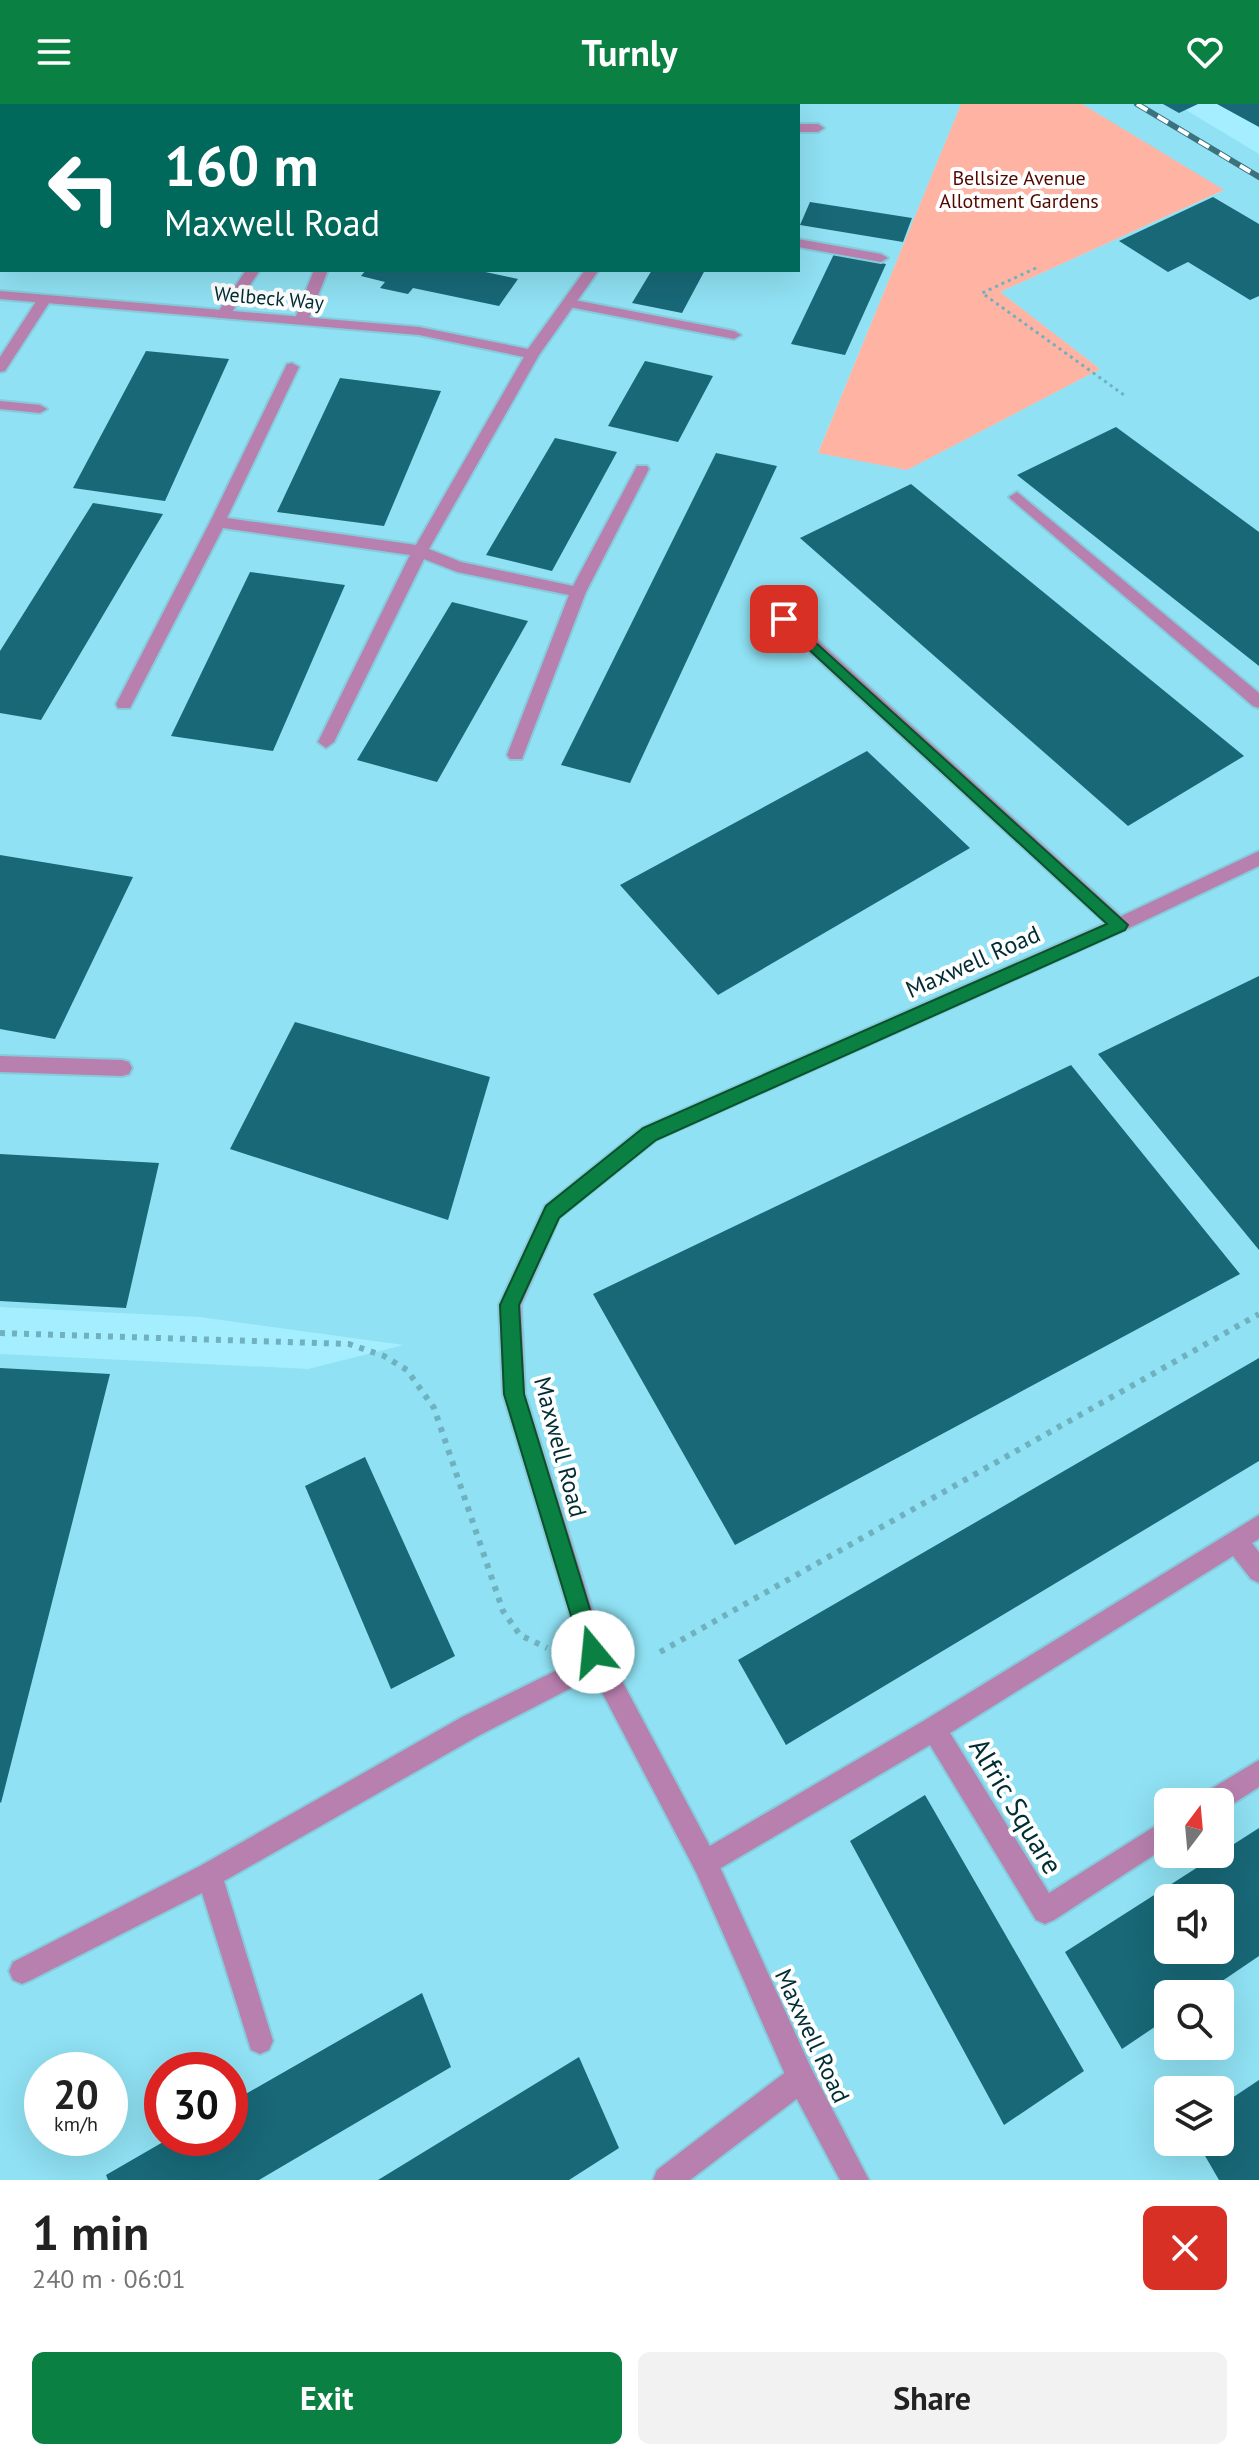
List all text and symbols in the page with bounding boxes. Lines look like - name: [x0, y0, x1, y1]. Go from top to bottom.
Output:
- text: Turnly: [581, 29, 678, 76]
- icon: menu: [32, 30, 76, 74]
- icon: heart: [1183, 30, 1227, 74]
- text: 160 m: [164, 129, 319, 201]
- icon: left: [32, 136, 136, 240]
- park label: Bellsize Avenue Allotment Gardens: [939, 165, 1099, 214]
- text: Maxwell Road: [164, 199, 380, 246]
- street label: Welbeck Way: [213, 280, 326, 316]
- pin: [750, 585, 818, 653]
- icon: arrive: [762, 597, 806, 641]
- street label: Maxwell Road: [901, 918, 1045, 1005]
- street label: Maxwell Road: [527, 1373, 594, 1520]
- position arrow: [551, 1610, 635, 1694]
- street label: Alfric Square: [961, 1731, 1072, 1881]
- north arrow: [1154, 1788, 1234, 1868]
- map controls: [1154, 1788, 1234, 2156]
- button: sound: [1154, 1884, 1234, 1964]
- street label: Maxwell Road: [768, 1964, 857, 2108]
- button: search: [1154, 1980, 1234, 2060]
- speed limit sign: 30: [144, 2052, 248, 2156]
- text: 20: [53, 2068, 99, 2120]
- button: layers: [1154, 2076, 1234, 2156]
- text: km/h: [54, 2111, 98, 2137]
- text: 1 min: [32, 2201, 149, 2263]
- button: close: [1143, 2206, 1227, 2290]
- text: 240 m · 06:01: [32, 2262, 186, 2295]
- button: Exit: [32, 2352, 622, 2444]
- button: Share: [638, 2352, 1227, 2444]

